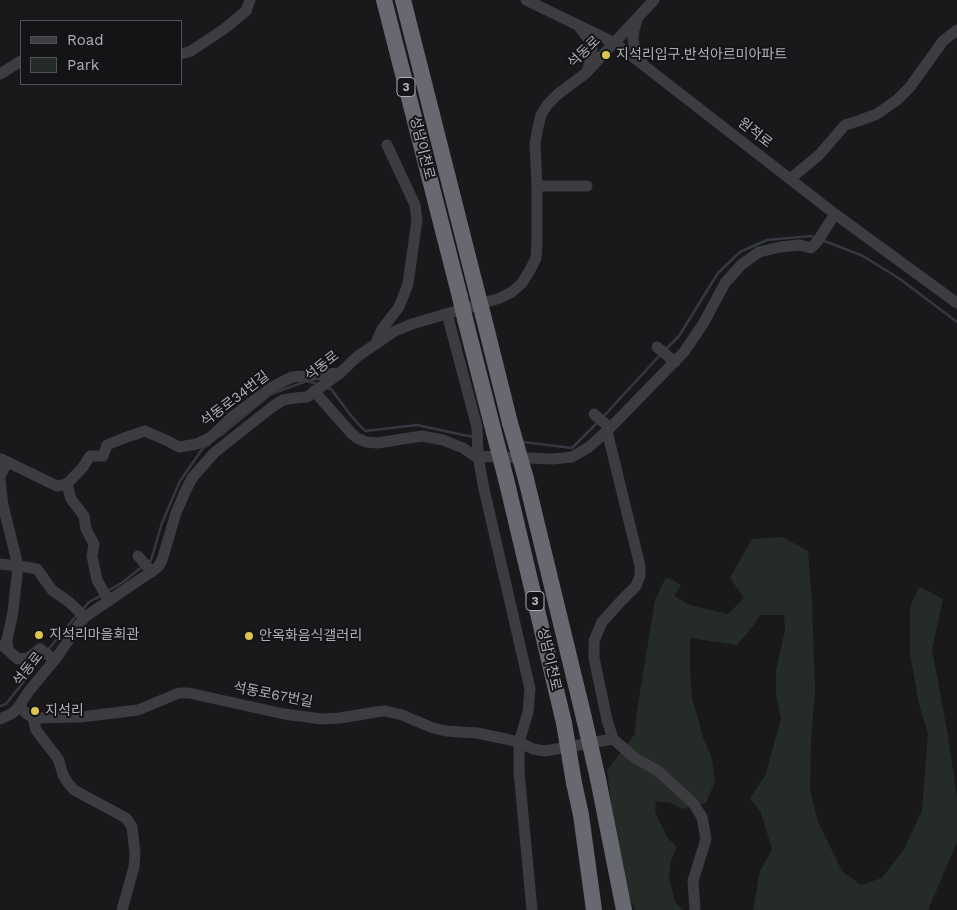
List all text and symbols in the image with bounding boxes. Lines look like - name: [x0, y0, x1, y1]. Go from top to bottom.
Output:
- legend: [20, 20, 182, 85]
- text: Road: [67, 31, 104, 49]
- street label: 석동로: [564, 33, 604, 71]
- place label: 지석리입구.반석아르미아파트: [616, 47, 787, 63]
- marker: 지석리입구.반석아르미아파트: [600, 49, 612, 61]
- text: Park: [67, 56, 99, 74]
- road number: 3: [397, 77, 415, 96]
- street label: 원적로: [735, 114, 775, 152]
- street label: 성남이천로: [406, 115, 438, 181]
- street label: 석동로: [302, 347, 342, 385]
- street label: 석동로34번길: [198, 368, 272, 430]
- road number: 3: [526, 592, 544, 610]
- street label: 성남이천로: [534, 626, 564, 692]
- place label: 지석리마을회관: [49, 627, 139, 643]
- place label: 안옥화음식갤러리: [259, 628, 362, 644]
- marker: 지석리마을회관: [33, 629, 45, 641]
- marker: 안옥화음식갤러리: [243, 630, 255, 642]
- street label: 석동로: [9, 649, 47, 689]
- street label: 석동로67번길: [232, 679, 314, 711]
- place label: 지석리: [45, 703, 84, 719]
- marker: 지석리: [29, 705, 41, 717]

